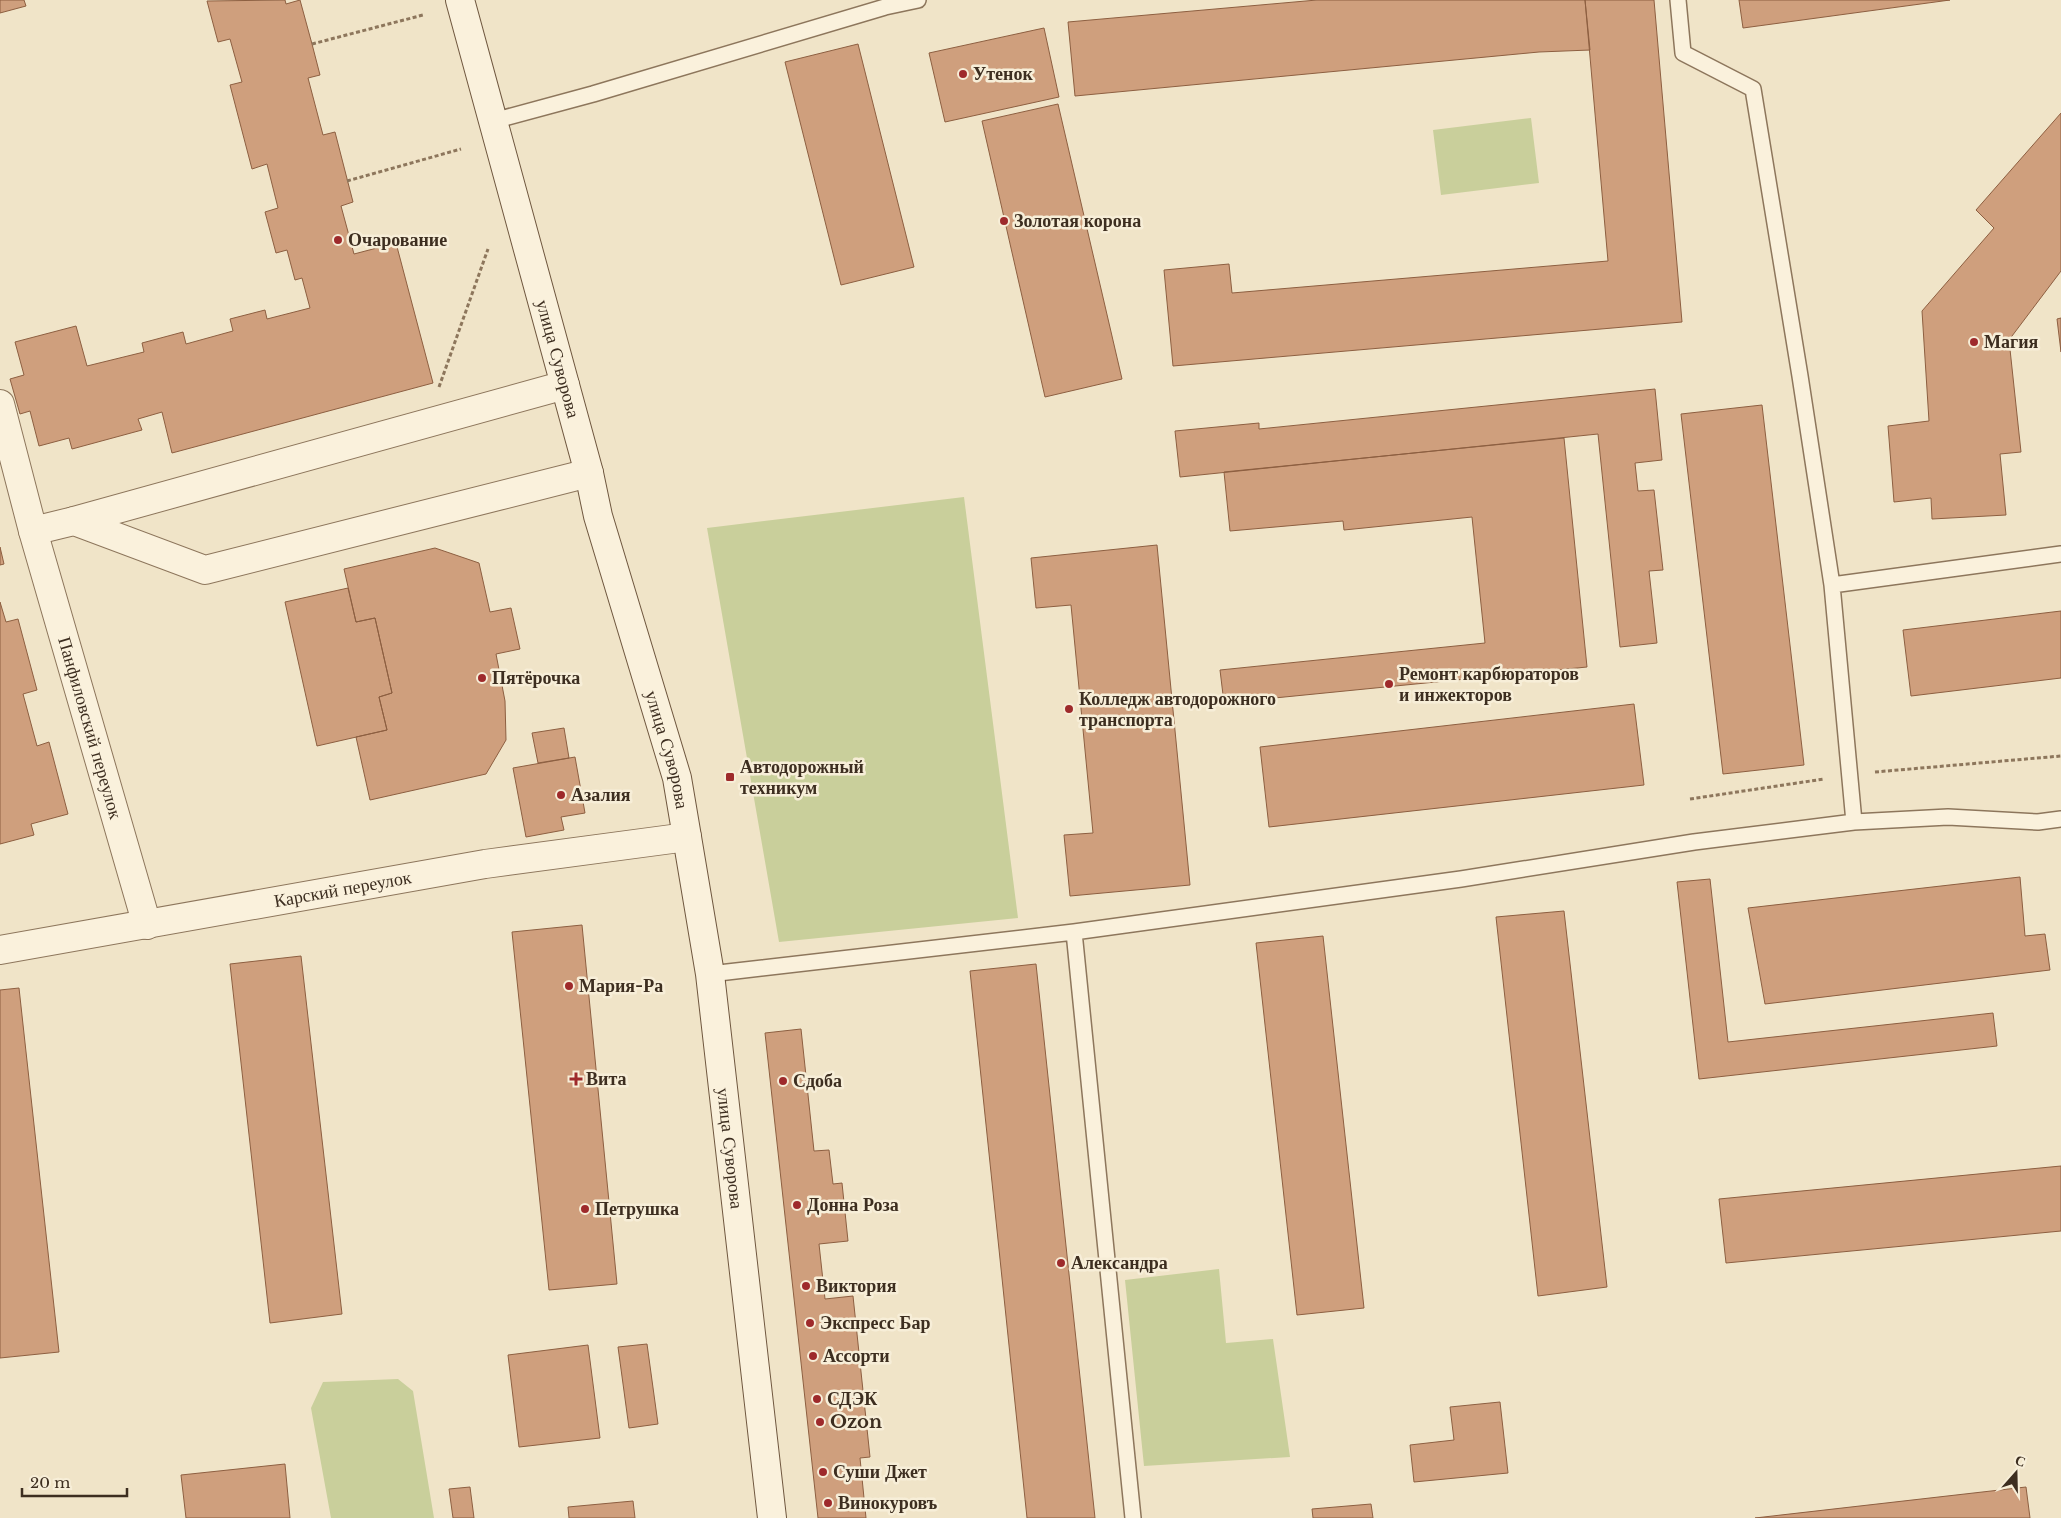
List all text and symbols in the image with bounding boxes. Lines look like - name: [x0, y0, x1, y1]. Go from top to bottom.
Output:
- place label: Утенок: [973, 63, 1033, 85]
- marker: Утенок: [957, 68, 969, 80]
- place label: Золотая корона: [1014, 210, 1141, 232]
- marker: Золотая корона: [998, 215, 1010, 227]
- place label: Очарование: [348, 229, 447, 251]
- marker: Очарование: [332, 234, 344, 246]
- street label: улица Суворова: [531, 297, 585, 421]
- place label: Магия: [1984, 331, 2039, 353]
- marker: Магия: [1968, 336, 1980, 348]
- street label: Панфиловский переулок: [53, 634, 127, 822]
- place label: Ремонт карбюраторов и инжекторов: [1399, 663, 1579, 706]
- place label: Пятёрочка: [492, 667, 580, 689]
- marker: Пятёрочка: [476, 672, 488, 684]
- marker: Ремонт карбюраторов и инжекторов: [1383, 678, 1395, 690]
- street label: улица Суворова: [640, 688, 693, 810]
- place label: Колледж автодорожного транспорта: [1079, 688, 1276, 731]
- marker: Колледж автодорожного транспорта: [1063, 703, 1075, 715]
- place label: Автодорожный техникум: [740, 756, 864, 799]
- marker: Автодорожный техникум: [724, 771, 736, 783]
- place label: Азалия: [571, 784, 631, 806]
- marker: Азалия: [555, 789, 567, 801]
- street label: Карский переулок: [272, 866, 413, 912]
- place label: Мария-Ра: [579, 975, 663, 997]
- marker: Мария-Ра: [563, 980, 575, 992]
- place label: Вита: [586, 1068, 626, 1090]
- place label: Сдоба: [793, 1070, 842, 1092]
- marker: Вита: [570, 1073, 582, 1085]
- marker: Сдоба: [777, 1075, 789, 1087]
- street label: улица Суворова: [712, 1086, 748, 1210]
- place label: Донна Роза: [807, 1194, 899, 1216]
- place label: Петрушка: [595, 1198, 679, 1220]
- marker: Донна Роза: [791, 1199, 803, 1211]
- marker: Петрушка: [579, 1203, 591, 1215]
- place label: Александра: [1071, 1252, 1168, 1274]
- marker: Александра: [1055, 1257, 1067, 1269]
- place label: Виктория: [816, 1275, 897, 1297]
- marker: Виктория: [800, 1280, 812, 1292]
- place label: Экспресс Бар: [820, 1312, 930, 1334]
- marker: Экспресс Бар: [804, 1317, 816, 1329]
- place label: Ассорти: [823, 1345, 890, 1367]
- marker: Ассорти: [807, 1350, 819, 1362]
- place label: СДЭК: [827, 1388, 877, 1410]
- marker: СДЭК: [811, 1393, 823, 1405]
- place label: Ozon: [830, 1411, 882, 1433]
- marker: Ozon: [814, 1416, 826, 1428]
- north arrow: [1991, 1448, 2041, 1498]
- text: С: [2013, 1451, 2028, 1471]
- place label: Суши Джет: [833, 1461, 927, 1483]
- scale bar: [22, 1466, 128, 1498]
- marker: Суши Джет: [817, 1466, 829, 1478]
- text: 20 m: [30, 1473, 70, 1492]
- place label: Винокуровъ: [838, 1492, 938, 1514]
- marker: Винокуровъ: [822, 1497, 834, 1509]

